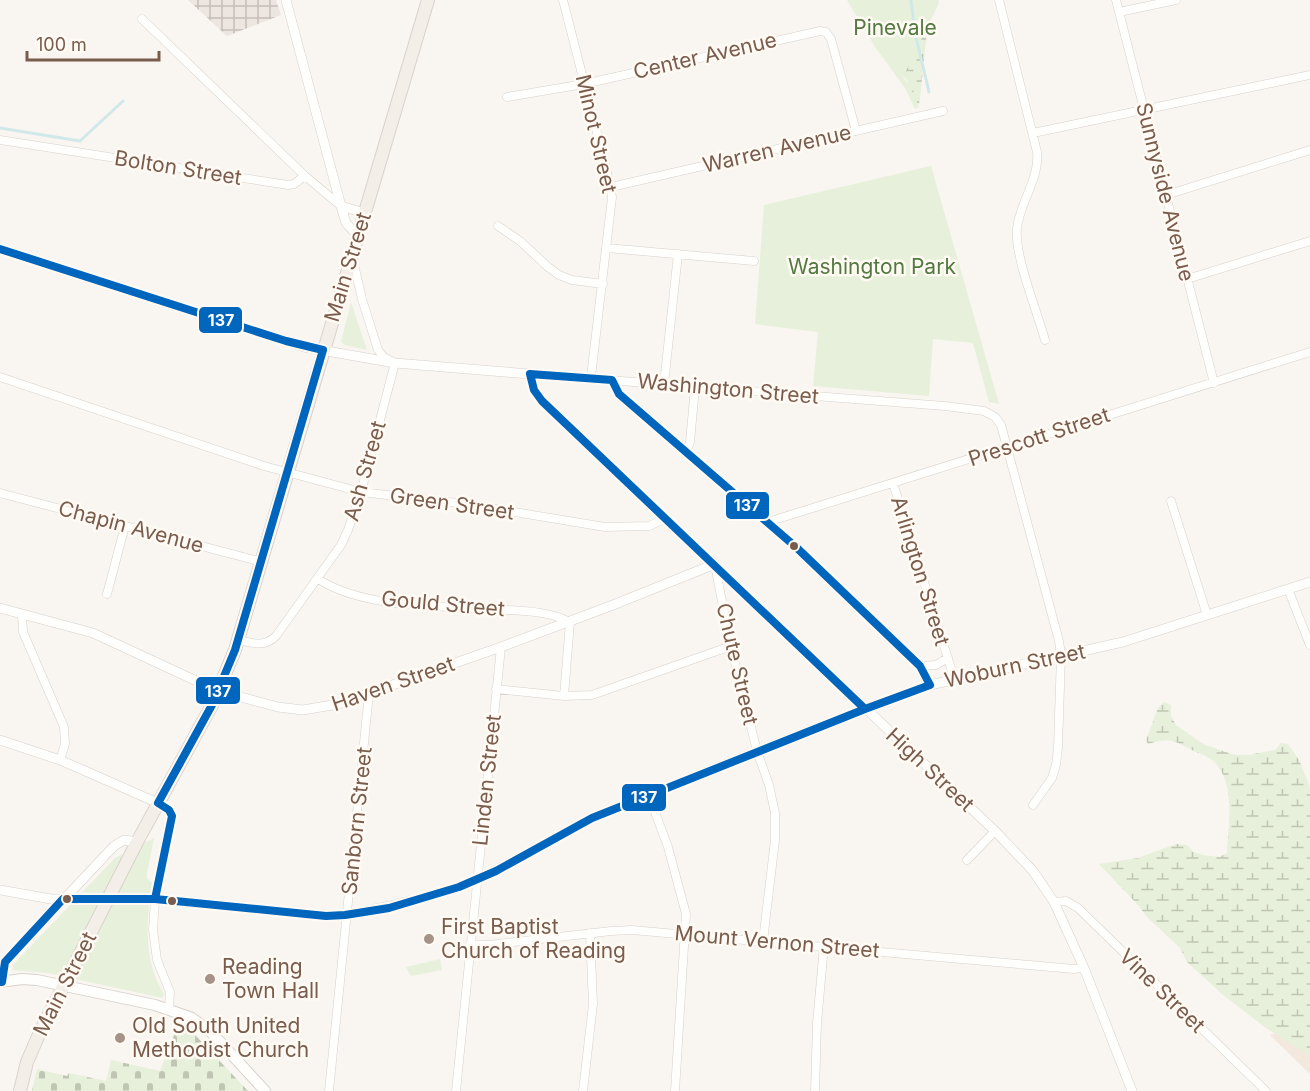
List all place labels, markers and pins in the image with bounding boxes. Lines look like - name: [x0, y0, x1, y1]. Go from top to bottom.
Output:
- unlabelled marker: [788, 540, 800, 552]
- unlabelled marker: [61, 893, 73, 905]
- unlabelled marker: [166, 895, 178, 907]
- place label: First Baptist Church of Reading: [441, 914, 626, 963]
- marker: First Baptist Church of Reading: [422, 932, 436, 946]
- place label: Reading Town Hall: [222, 954, 319, 1003]
- marker: Reading Town Hall: [203, 972, 217, 986]
- place label: Old South United Methodist Church: [132, 1013, 309, 1062]
- marker: Old South United Methodist Church: [113, 1031, 127, 1045]

